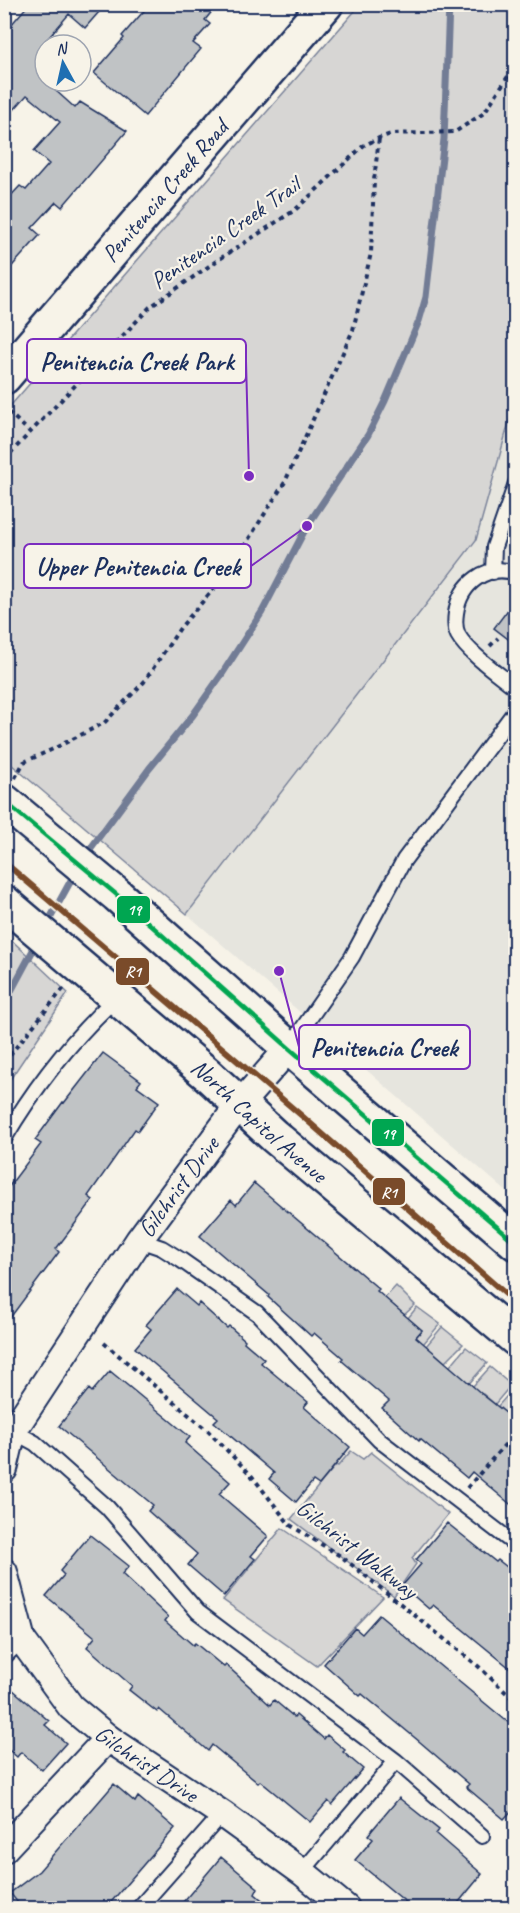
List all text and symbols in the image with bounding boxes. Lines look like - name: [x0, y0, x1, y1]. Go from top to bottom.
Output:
- north arrow: [33, 33, 93, 93]
- text: N: [55, 38, 70, 60]
- street label: Penitencia Creek Road: [95, 111, 237, 268]
- street label: Penitencia Creek Trail: [145, 168, 309, 296]
- callout: Penitencia Creek Park: [27, 339, 246, 383]
- text: Penitencia Creek Park: [40, 345, 236, 378]
- callout: Upper Penitencia Creek: [24, 544, 251, 588]
- text: Upper Penitencia Creek: [36, 550, 243, 583]
- line badge: 19: [116, 895, 151, 924]
- text: 19: [127, 900, 143, 920]
- line badge: R1: [115, 957, 150, 986]
- text: R1: [125, 962, 143, 982]
- callout: Penitencia Creek: [299, 1025, 470, 1069]
- text: Penitencia Creek: [311, 1031, 460, 1064]
- street label: North Capitol Avenue: [185, 1052, 335, 1191]
- line badge: 19: [371, 1118, 405, 1147]
- text: 19: [381, 1124, 397, 1144]
- street label: Gilchrist Drive: [131, 1129, 227, 1243]
- line badge: R1: [372, 1177, 406, 1206]
- text: R1: [381, 1183, 399, 1203]
- street label: Gilchrist Walkway: [290, 1492, 425, 1607]
- street label: Gilchrist Drive: [89, 1718, 206, 1810]

